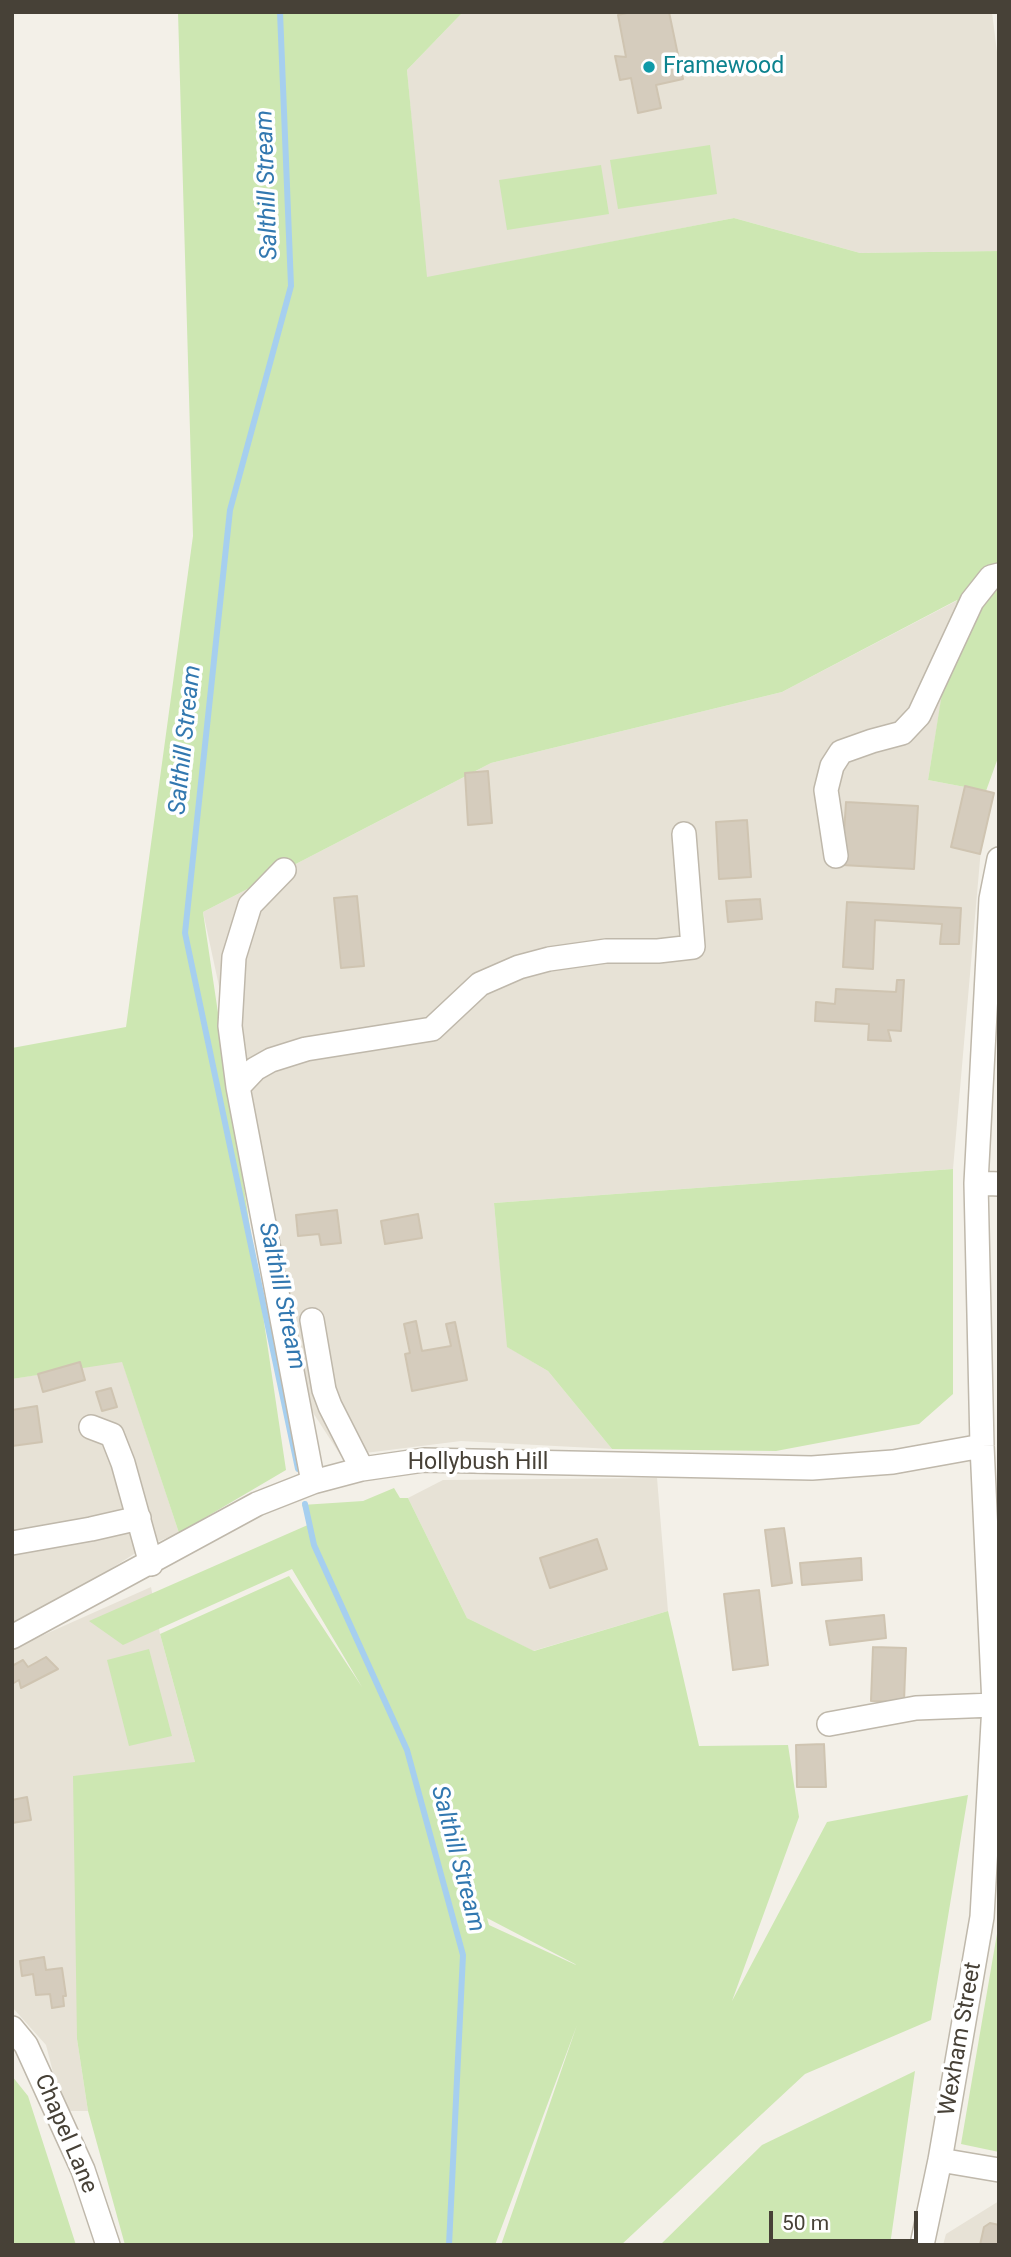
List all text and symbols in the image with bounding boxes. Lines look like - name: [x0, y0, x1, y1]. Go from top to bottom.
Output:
- place label: Framewood: [663, 53, 784, 81]
- marker: Framewood: [641, 59, 657, 75]
- water label: Salthill Stream: [251, 110, 285, 260]
- water label: Salthill Stream: [164, 664, 208, 816]
- water label: Salthill Stream: [251, 1220, 311, 1372]
- street label: Hollybush Hill: [408, 1449, 548, 1477]
- water label: Salthill Stream: [424, 1783, 490, 1935]
- street label: Wexham Street: [934, 1960, 988, 2118]
- street label: Chapel Lane: [28, 2070, 102, 2198]
- scale bar: [773, 2198, 922, 2242]
- text: 50 m: [782, 2211, 829, 2235]

